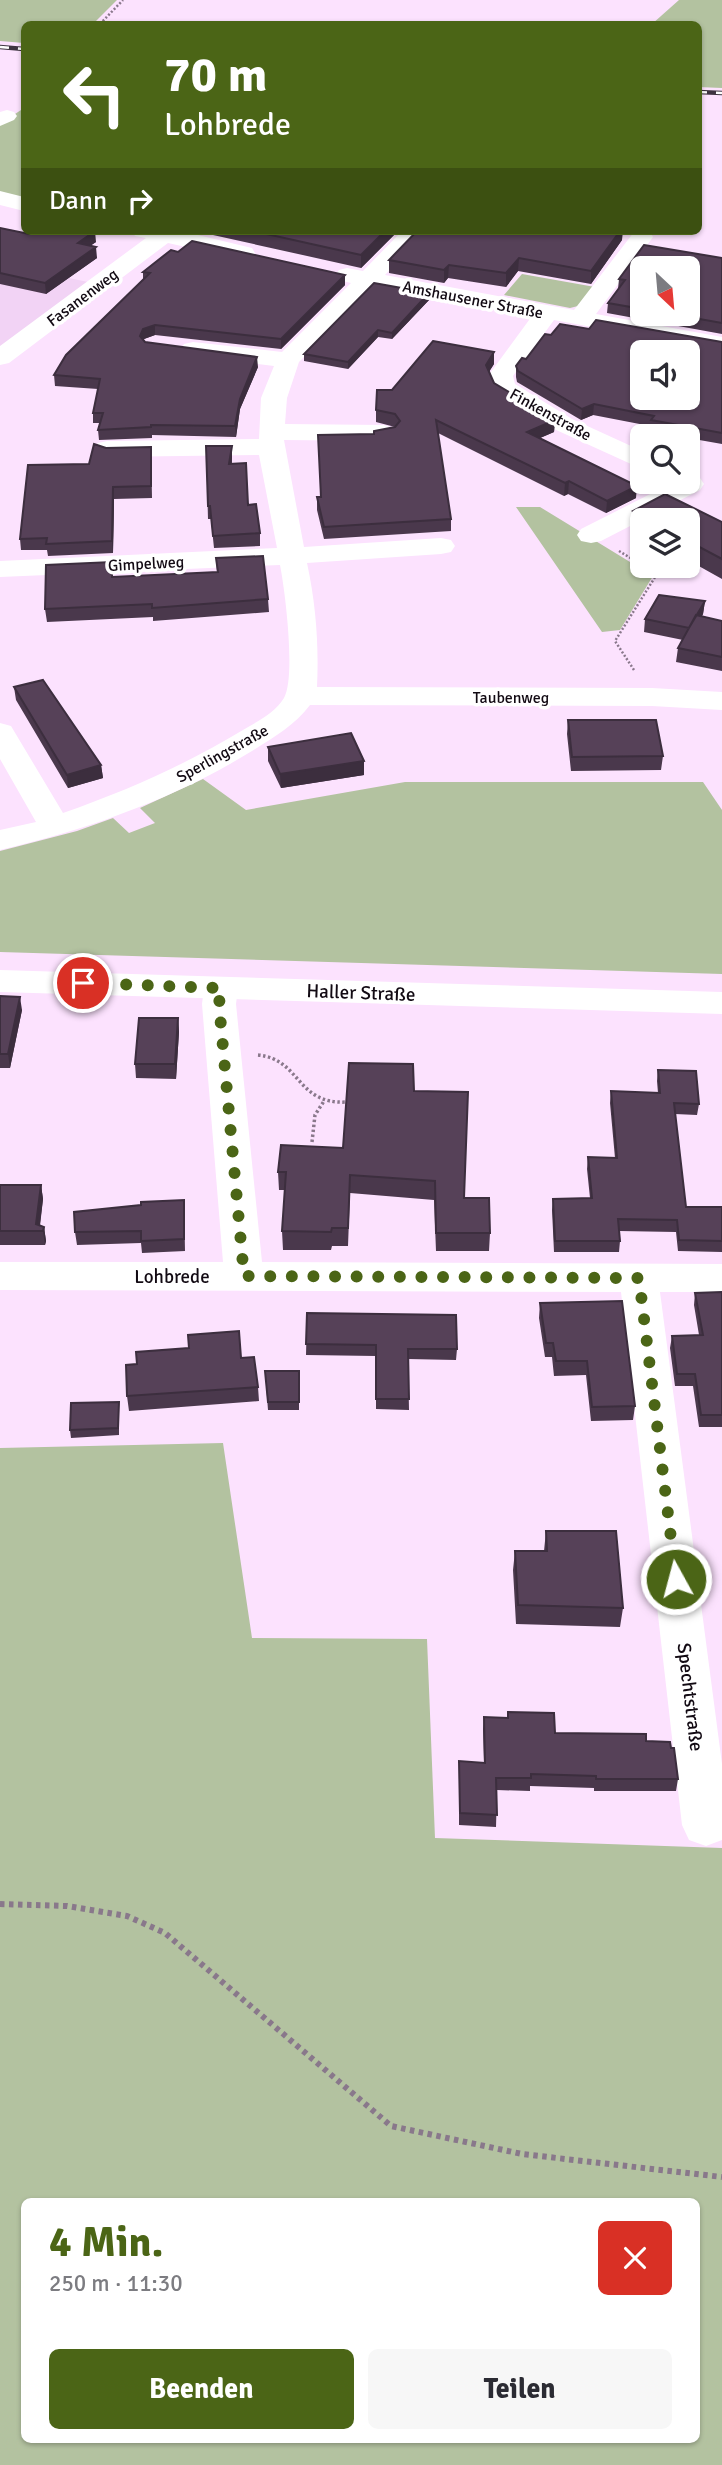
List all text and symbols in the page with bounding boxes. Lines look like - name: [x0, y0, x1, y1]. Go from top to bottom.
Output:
- text: 70 m: [164, 45, 267, 105]
- icon: left: [49, 49, 140, 140]
- text: Lohbrede: [164, 105, 291, 144]
- icon: right: [121, 182, 159, 220]
- text: Dann: [49, 185, 107, 217]
- north arrow: [630, 256, 700, 326]
- map controls: [630, 256, 700, 578]
- street label: Fasanenweg: [43, 265, 122, 331]
- street label: Amshausener Straße: [401, 277, 545, 323]
- button: sound: [630, 340, 700, 410]
- street label: Finkenstraße: [506, 384, 595, 446]
- button: search: [630, 424, 700, 494]
- button: layers: [630, 508, 700, 578]
- street label: Gimpelweg: [107, 552, 185, 576]
- street label: Taubenweg: [473, 688, 549, 708]
- street label: Sperlingstraße: [173, 720, 272, 787]
- pin: [53, 953, 113, 1013]
- icon: arrive: [64, 964, 102, 1002]
- street label: Haller Straße: [306, 979, 416, 1007]
- street label: Lohbrede: [134, 1265, 210, 1289]
- position arrow: [639, 1542, 713, 1616]
- street label: Spechtstraße: [671, 1642, 709, 1753]
- text: 4 Min.: [49, 2217, 163, 2268]
- button: close: [598, 2221, 672, 2295]
- text: 250 m · 11:30: [49, 2269, 183, 2298]
- button: Beenden: [49, 2349, 354, 2429]
- button: Teilen: [368, 2349, 672, 2429]

